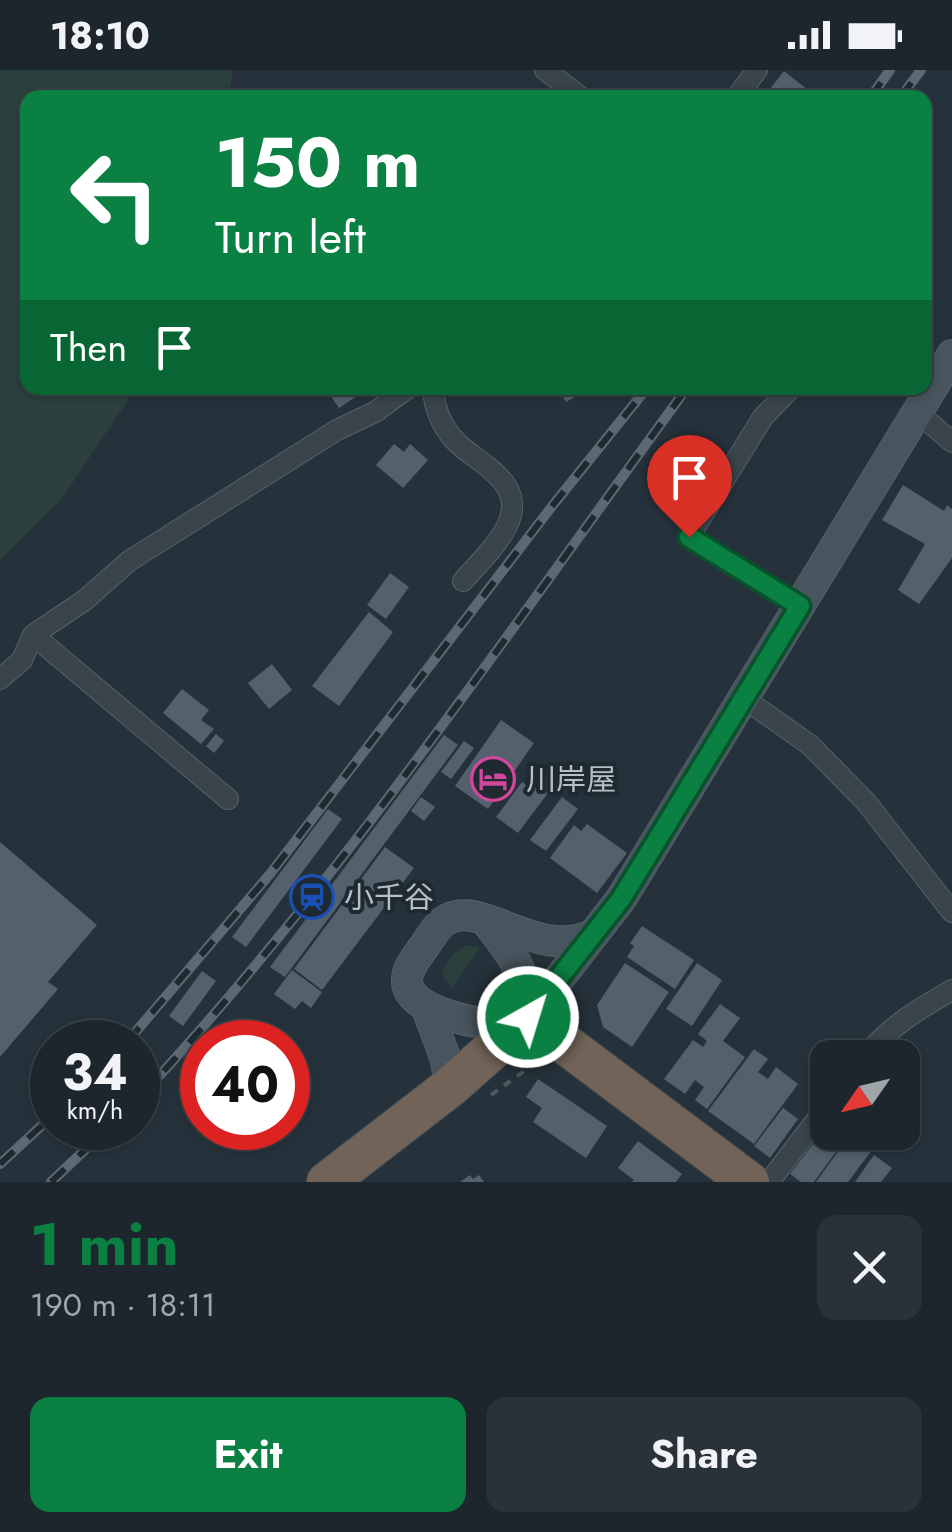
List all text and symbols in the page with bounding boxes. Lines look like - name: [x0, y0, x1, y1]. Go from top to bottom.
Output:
- text: 18:10: [50, 8, 150, 63]
- text: 150 m: [215, 112, 421, 213]
- icon: left: [50, 130, 180, 260]
- text: Turn left: [215, 205, 366, 270]
- text: Then: [50, 320, 127, 375]
- icon: arrive: [147, 320, 202, 375]
- pin: [647, 435, 732, 538]
- icon: arrive: [662, 450, 717, 505]
- hotel icon: 川岸屋: [470, 756, 516, 802]
- place label: 川岸屋: [526, 758, 616, 801]
- station icon: 小千谷: [289, 874, 335, 920]
- place label: 小千谷: [344, 876, 434, 919]
- position arrow: [476, 965, 580, 1069]
- speed limit sign: 40: [180, 1020, 310, 1150]
- text: 34: [62, 1036, 128, 1109]
- north arrow: [810, 1040, 920, 1150]
- map controls: [810, 1040, 920, 1150]
- text: km/h: [67, 1092, 123, 1128]
- text: 1 min: [30, 1201, 179, 1288]
- button: close: [817, 1215, 922, 1320]
- text: 190 m · 18:11: [30, 1282, 216, 1328]
- button: Exit: [30, 1397, 466, 1512]
- button: Share: [486, 1397, 922, 1512]

